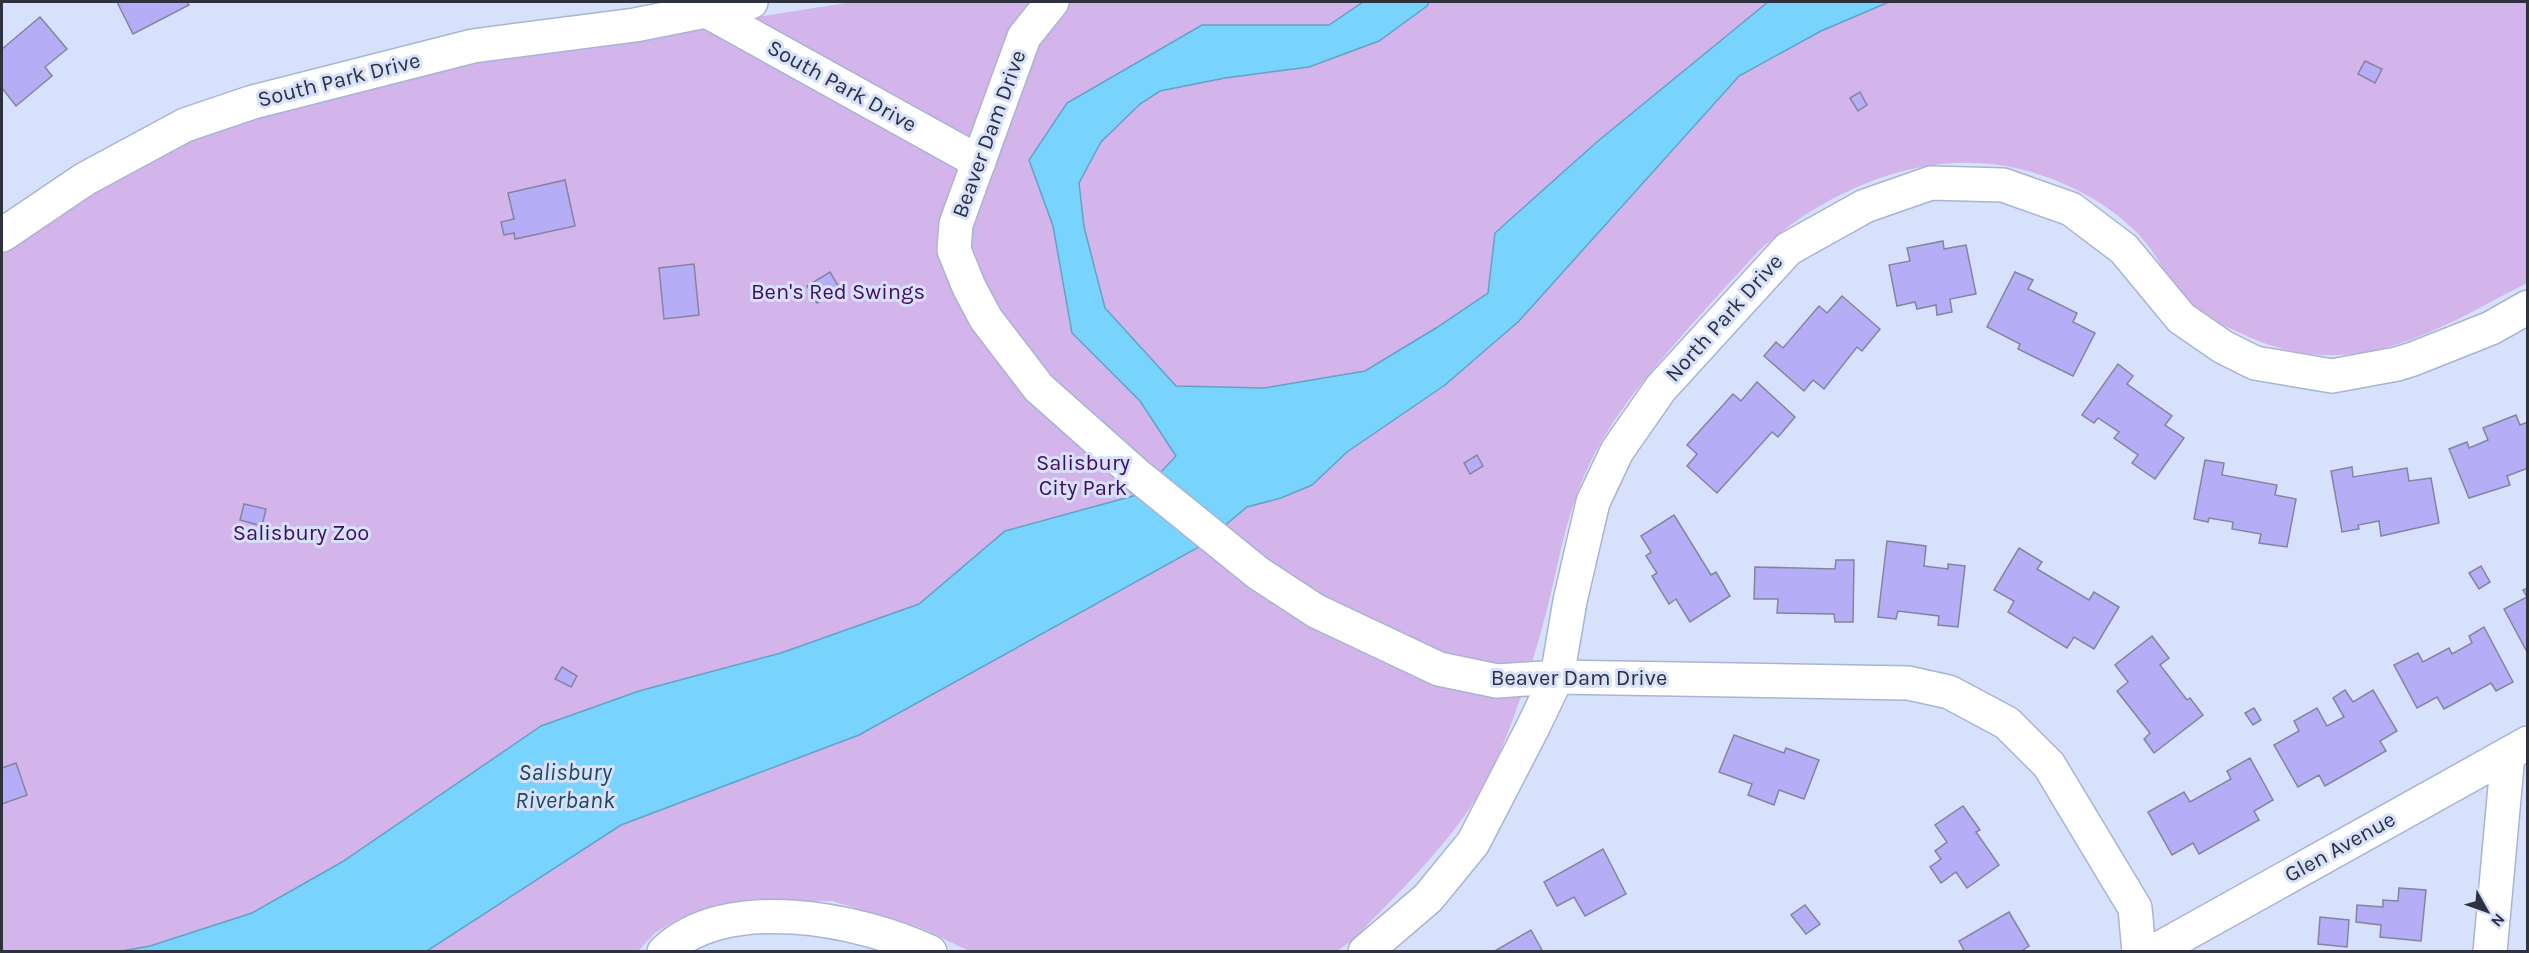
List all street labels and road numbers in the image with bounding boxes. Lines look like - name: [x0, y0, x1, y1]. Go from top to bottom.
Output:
- street label: South Park Drive: [763, 34, 921, 138]
- street label: South Park Drive: [255, 47, 423, 113]
- street label: Beaver Dam Drive: [947, 47, 1031, 221]
- street label: North Park Drive: [1660, 249, 1788, 387]
- street label: Beaver Dam Drive: [1491, 665, 1667, 691]
- street label: Glen Avenue: [2280, 806, 2400, 888]

